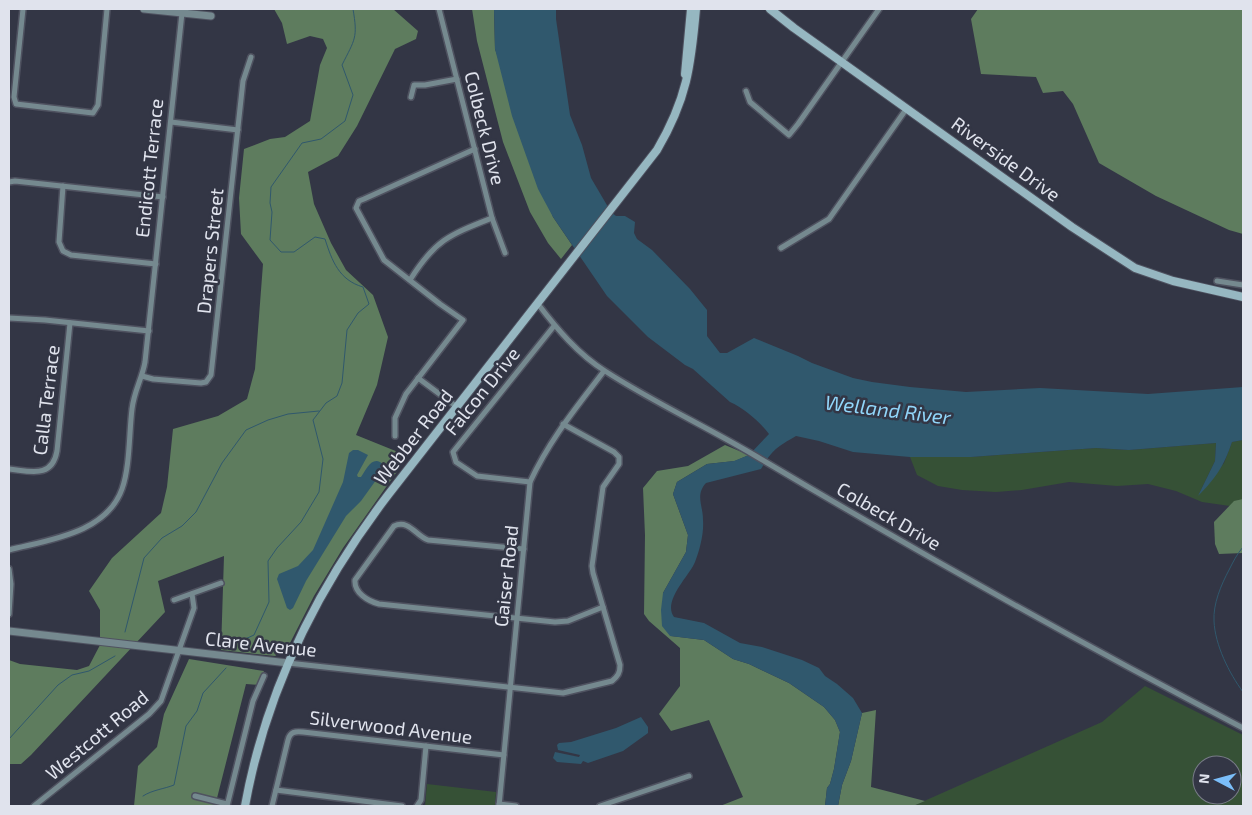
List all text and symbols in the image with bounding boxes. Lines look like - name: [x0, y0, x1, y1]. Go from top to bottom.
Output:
- street label: Colbeck Drive: [460, 69, 511, 187]
- street label: Endicott Terrace: [130, 97, 167, 239]
- street label: Riverside Drive: [947, 111, 1065, 206]
- street label: Drapers Street: [191, 187, 228, 315]
- street label: Falcon Drive: [439, 342, 524, 439]
- street label: Calla Terrace: [27, 343, 64, 456]
- street label: Webber Road: [368, 384, 457, 489]
- water label: Welland River: [824, 389, 953, 429]
- street label: Colbeck Drive: [833, 477, 945, 555]
- street label: Gaiser Road: [489, 524, 522, 628]
- street label: Clare Avenue: [204, 626, 318, 661]
- street label: Westcott Road: [41, 685, 153, 784]
- street label: Silverwood Avenue: [308, 705, 474, 748]
- north arrow: [1192, 755, 1242, 805]
- text: N: [1195, 773, 1213, 785]

